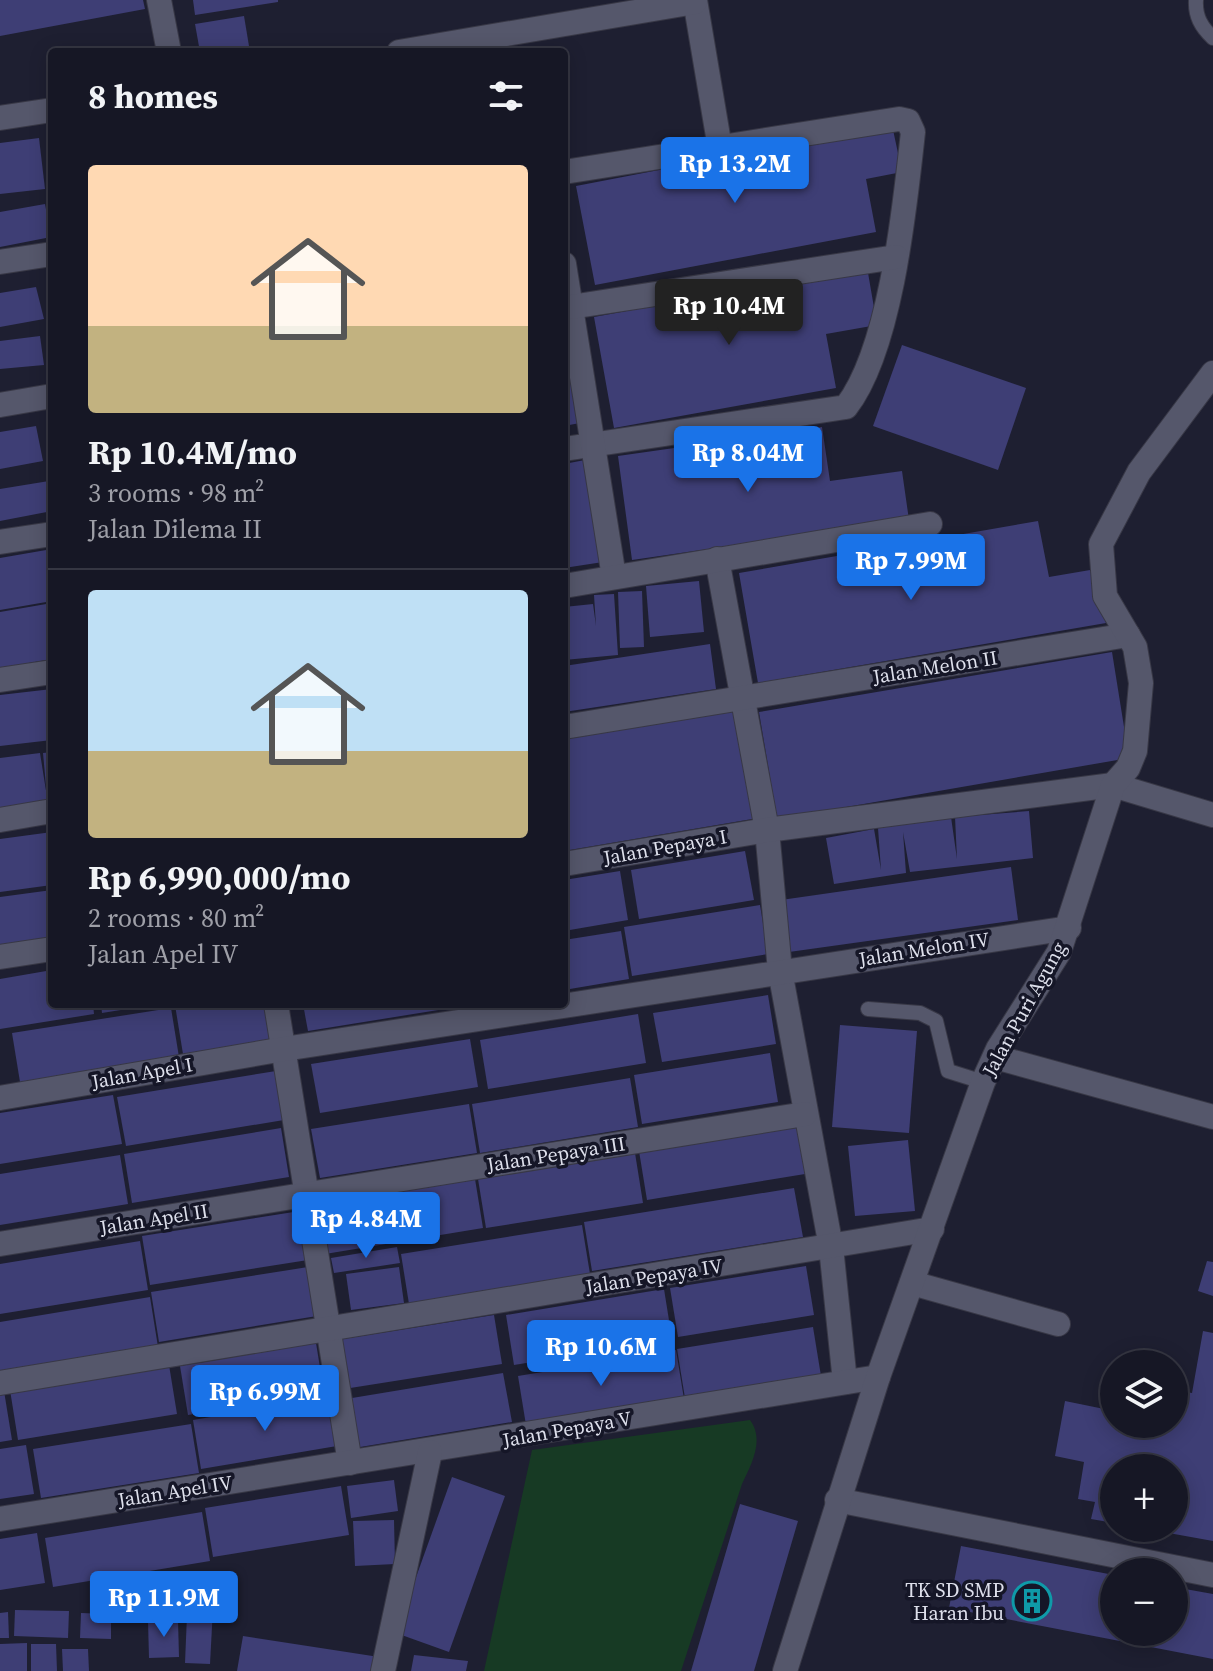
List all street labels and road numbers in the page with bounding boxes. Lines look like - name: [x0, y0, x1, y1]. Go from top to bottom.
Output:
- street label: Jalan Melon II: [870, 643, 999, 691]
- street label: Jalan Pepaya I: [600, 822, 729, 872]
- street label: Jalan Melon IV: [856, 925, 992, 973]
- street label: Jalan Puri Agung: [975, 937, 1073, 1082]
- street label: Jalan Apel I: [88, 1050, 195, 1096]
- street label: Jalan Pepaya III: [484, 1129, 627, 1179]
- street label: Jalan Apel II: [97, 1197, 210, 1242]
- street label: Jalan Pepaya IV: [582, 1251, 725, 1301]
- street label: Jalan Pepaya V: [499, 1404, 634, 1454]
- street label: Jalan Apel IV: [115, 1468, 235, 1514]

